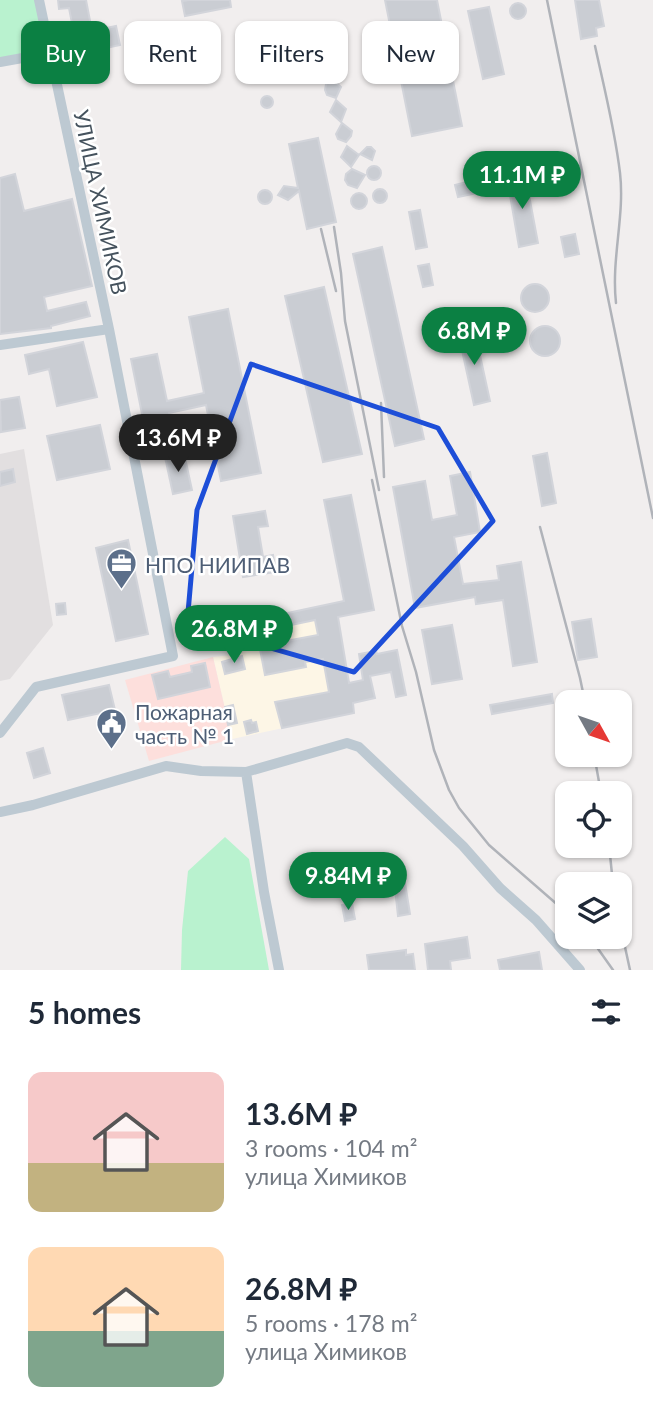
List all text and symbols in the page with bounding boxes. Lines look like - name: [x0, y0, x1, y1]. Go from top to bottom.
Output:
- chip: Buy: [21, 21, 110, 84]
- chip: Rent: [124, 21, 221, 84]
- chip: Filters: [235, 21, 348, 84]
- chip: New: [362, 21, 459, 84]
- street label: УЛИЦА ХИМИКОВ: [69, 107, 133, 297]
- pin: 11.1M ₽: [457, 152, 587, 211]
- text: 11.1M ₽: [479, 160, 565, 188]
- pin: 6.8M ₽: [417, 308, 531, 367]
- text: 6.8M ₽: [438, 316, 510, 344]
- pin: 13.6M ₽: [113, 414, 243, 474]
- text: 13.6M ₽: [135, 423, 221, 451]
- office icon: НПО НИИПАВ: [105, 547, 139, 591]
- place label: НПО НИИПАВ: [145, 552, 290, 577]
- pin: 26.8M ₽: [169, 606, 299, 665]
- text: 26.8M ₽: [191, 614, 277, 642]
- north arrow: [555, 690, 632, 766]
- map controls: [555, 690, 632, 949]
- place label: Пожарная часть № 1: [135, 699, 234, 748]
- public building icon: Пожарная часть № 1: [95, 706, 129, 750]
- button: locate: [555, 781, 632, 858]
- pin: 9.84M ₽: [283, 852, 413, 912]
- text: 9.84M ₽: [305, 861, 391, 889]
- button: layers: [555, 872, 632, 949]
- icon: filters: [587, 993, 625, 1031]
- text: 5 homes: [28, 994, 141, 1030]
- text: 13.6M ₽: [245, 1095, 357, 1131]
- icon: home: [84, 1100, 168, 1184]
- text: 3 rooms · 104 m²: [245, 1134, 417, 1162]
- text: улица Химиков: [245, 1162, 407, 1190]
- text: 26.8M ₽: [245, 1270, 357, 1306]
- icon: home: [84, 1275, 168, 1359]
- text: 5 rooms · 178 m²: [245, 1309, 417, 1337]
- text: улица Химиков: [245, 1337, 407, 1365]

